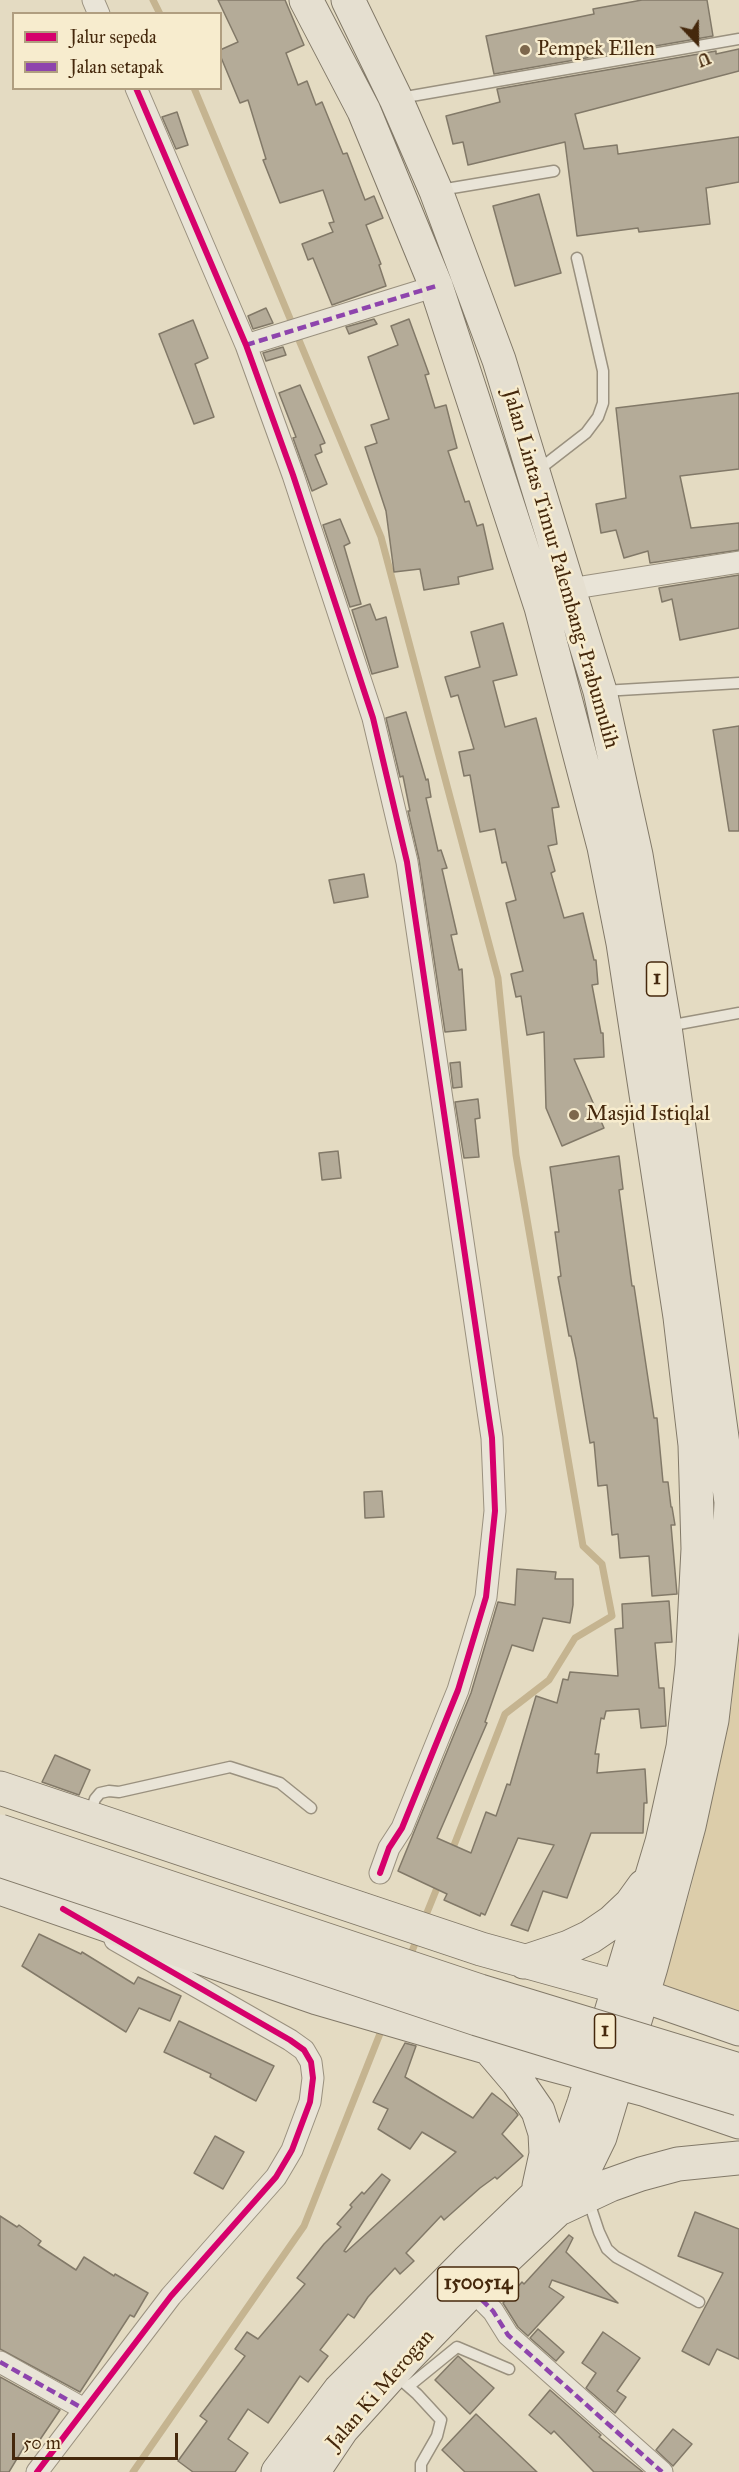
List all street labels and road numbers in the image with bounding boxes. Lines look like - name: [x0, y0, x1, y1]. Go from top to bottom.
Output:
- street label: Jalan Lintas Timur Palembang-Prabumulih: [497, 386, 623, 752]
- road number: 1: [646, 962, 668, 996]
- road number: 1: [594, 2014, 616, 2048]
- road number: 1500514: [438, 2267, 518, 2301]
- street label: Jalan Ki Merogan: [322, 2325, 440, 2455]

